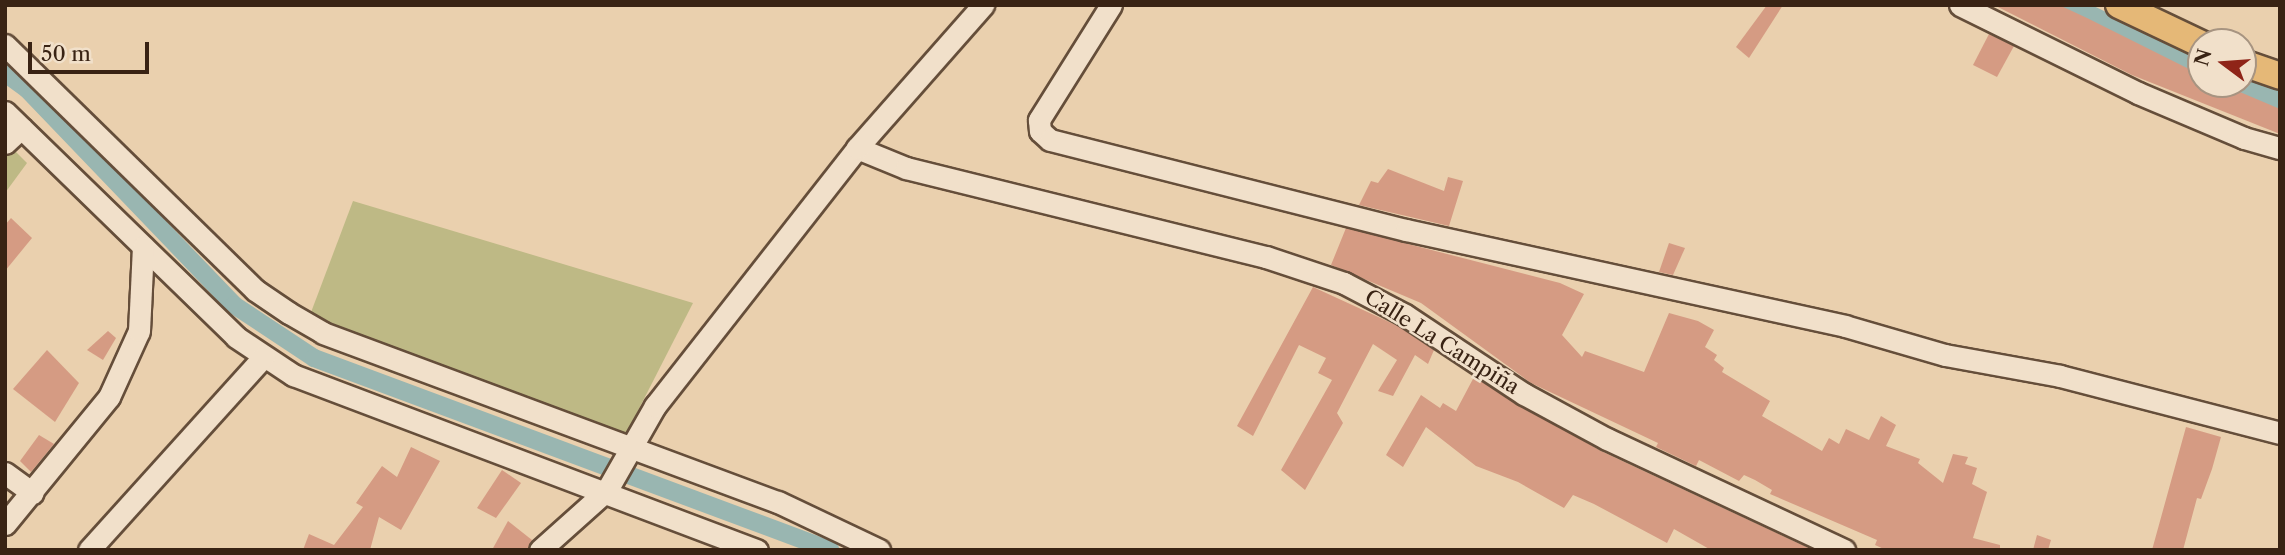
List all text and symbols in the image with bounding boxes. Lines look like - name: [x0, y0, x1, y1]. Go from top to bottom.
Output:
- scale bar: [32, 28, 152, 72]
- north arrow: [2187, 28, 2257, 98]
- text: 50 m: [41, 41, 91, 66]
- text: N: [2190, 47, 2217, 69]
- street label: Calle La Campiña: [1360, 284, 1524, 400]

